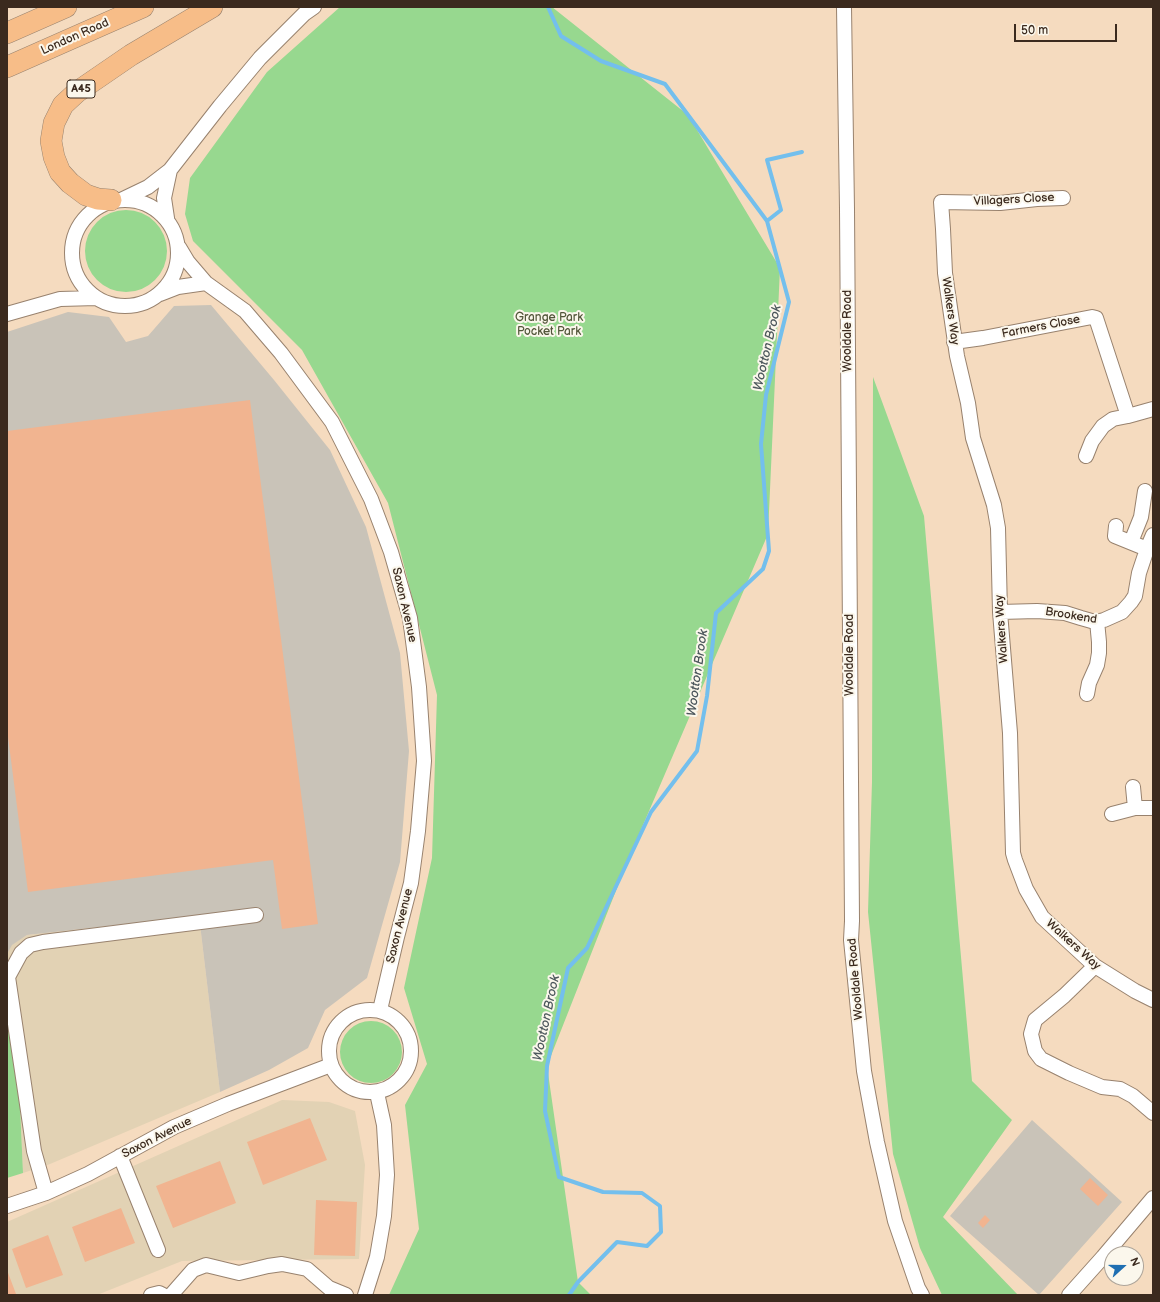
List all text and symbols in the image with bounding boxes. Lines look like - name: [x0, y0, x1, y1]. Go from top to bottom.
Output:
- street label: London Road: [39, 16, 111, 58]
- scale bar: [1016, 16, 1119, 42]
- text: 50 m: [1021, 23, 1048, 38]
- road number: A45: [67, 80, 95, 98]
- street label: Villagers Close: [973, 191, 1055, 209]
- street label: Walkers Way: [938, 276, 962, 346]
- street label: Wooldale Road: [841, 290, 855, 372]
- water label: Wootton Brook: [751, 304, 785, 392]
- park label: Grange Park Pocket Park: [515, 311, 583, 339]
- street label: Farmers Close: [1001, 312, 1081, 342]
- street label: Saxon Avenue: [388, 566, 420, 644]
- street label: Walkers Way: [992, 594, 1012, 664]
- street label: Brookend: [1044, 605, 1098, 627]
- street label: Wooldale Road: [843, 614, 857, 696]
- water label: Wootton Brook: [684, 629, 712, 717]
- street label: Saxon Avenue: [384, 887, 416, 965]
- street label: Walkers Way: [1043, 917, 1103, 973]
- street label: Wooldale Road: [845, 937, 867, 1021]
- water label: Wootton Brook: [530, 974, 564, 1062]
- street label: Saxon Avenue: [120, 1114, 194, 1162]
- north arrow: [1104, 1246, 1144, 1286]
- text: N: [1127, 1256, 1142, 1268]

